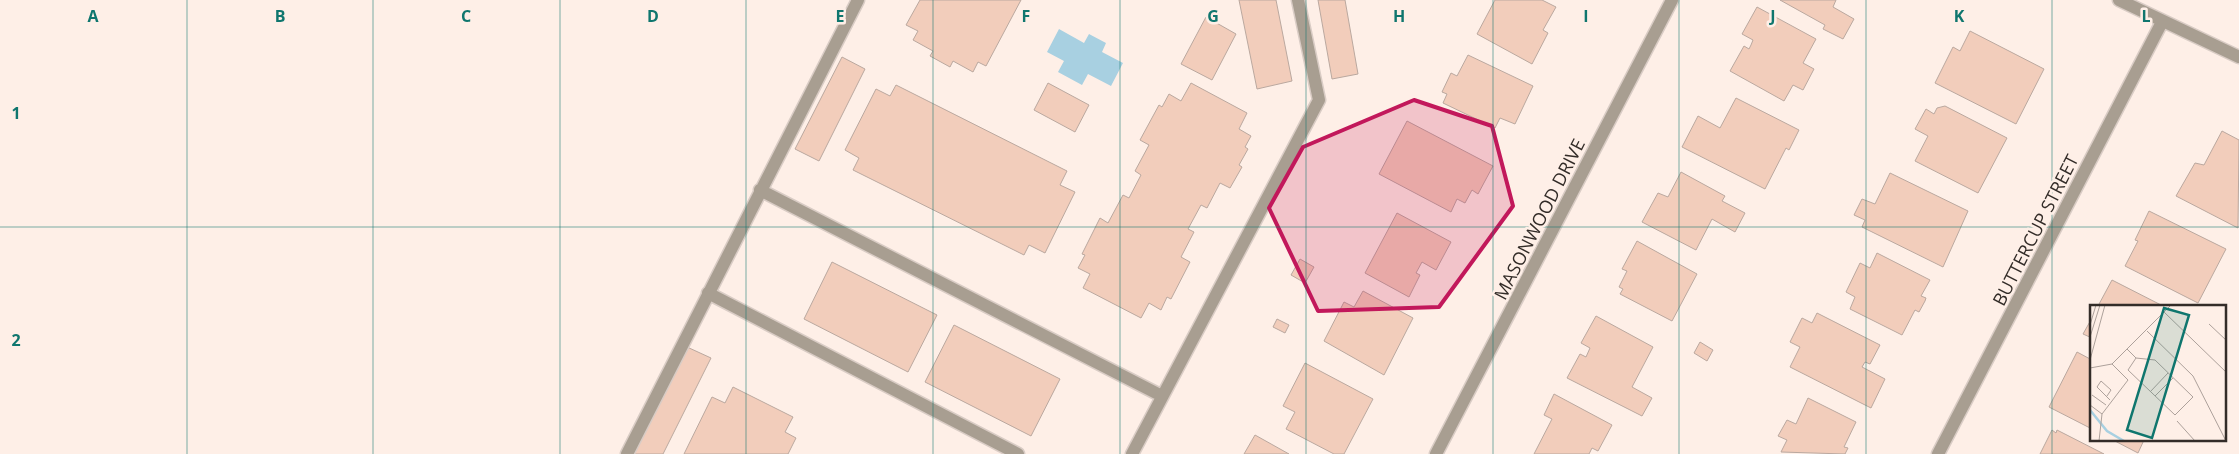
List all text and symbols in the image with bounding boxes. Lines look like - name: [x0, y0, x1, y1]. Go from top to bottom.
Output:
- text: A: [87, 5, 99, 27]
- text: B: [275, 5, 285, 27]
- text: C: [461, 5, 471, 27]
- text: D: [647, 5, 659, 27]
- text: E: [836, 5, 845, 27]
- text: F: [1022, 5, 1030, 27]
- text: G: [1207, 5, 1219, 27]
- text: H: [1393, 5, 1405, 27]
- text: I: [1583, 5, 1589, 27]
- text: J: [1768, 5, 1776, 27]
- text: K: [1954, 5, 1965, 27]
- text: L: [2141, 5, 2151, 27]
- text: 1: [11, 102, 21, 124]
- street label: MASONWOOD DRIVE: [1488, 135, 1590, 303]
- street label: BUTTERCUP STREET: [1987, 150, 2084, 310]
- inset map: [2090, 305, 2226, 442]
- text: 2: [11, 329, 21, 351]

